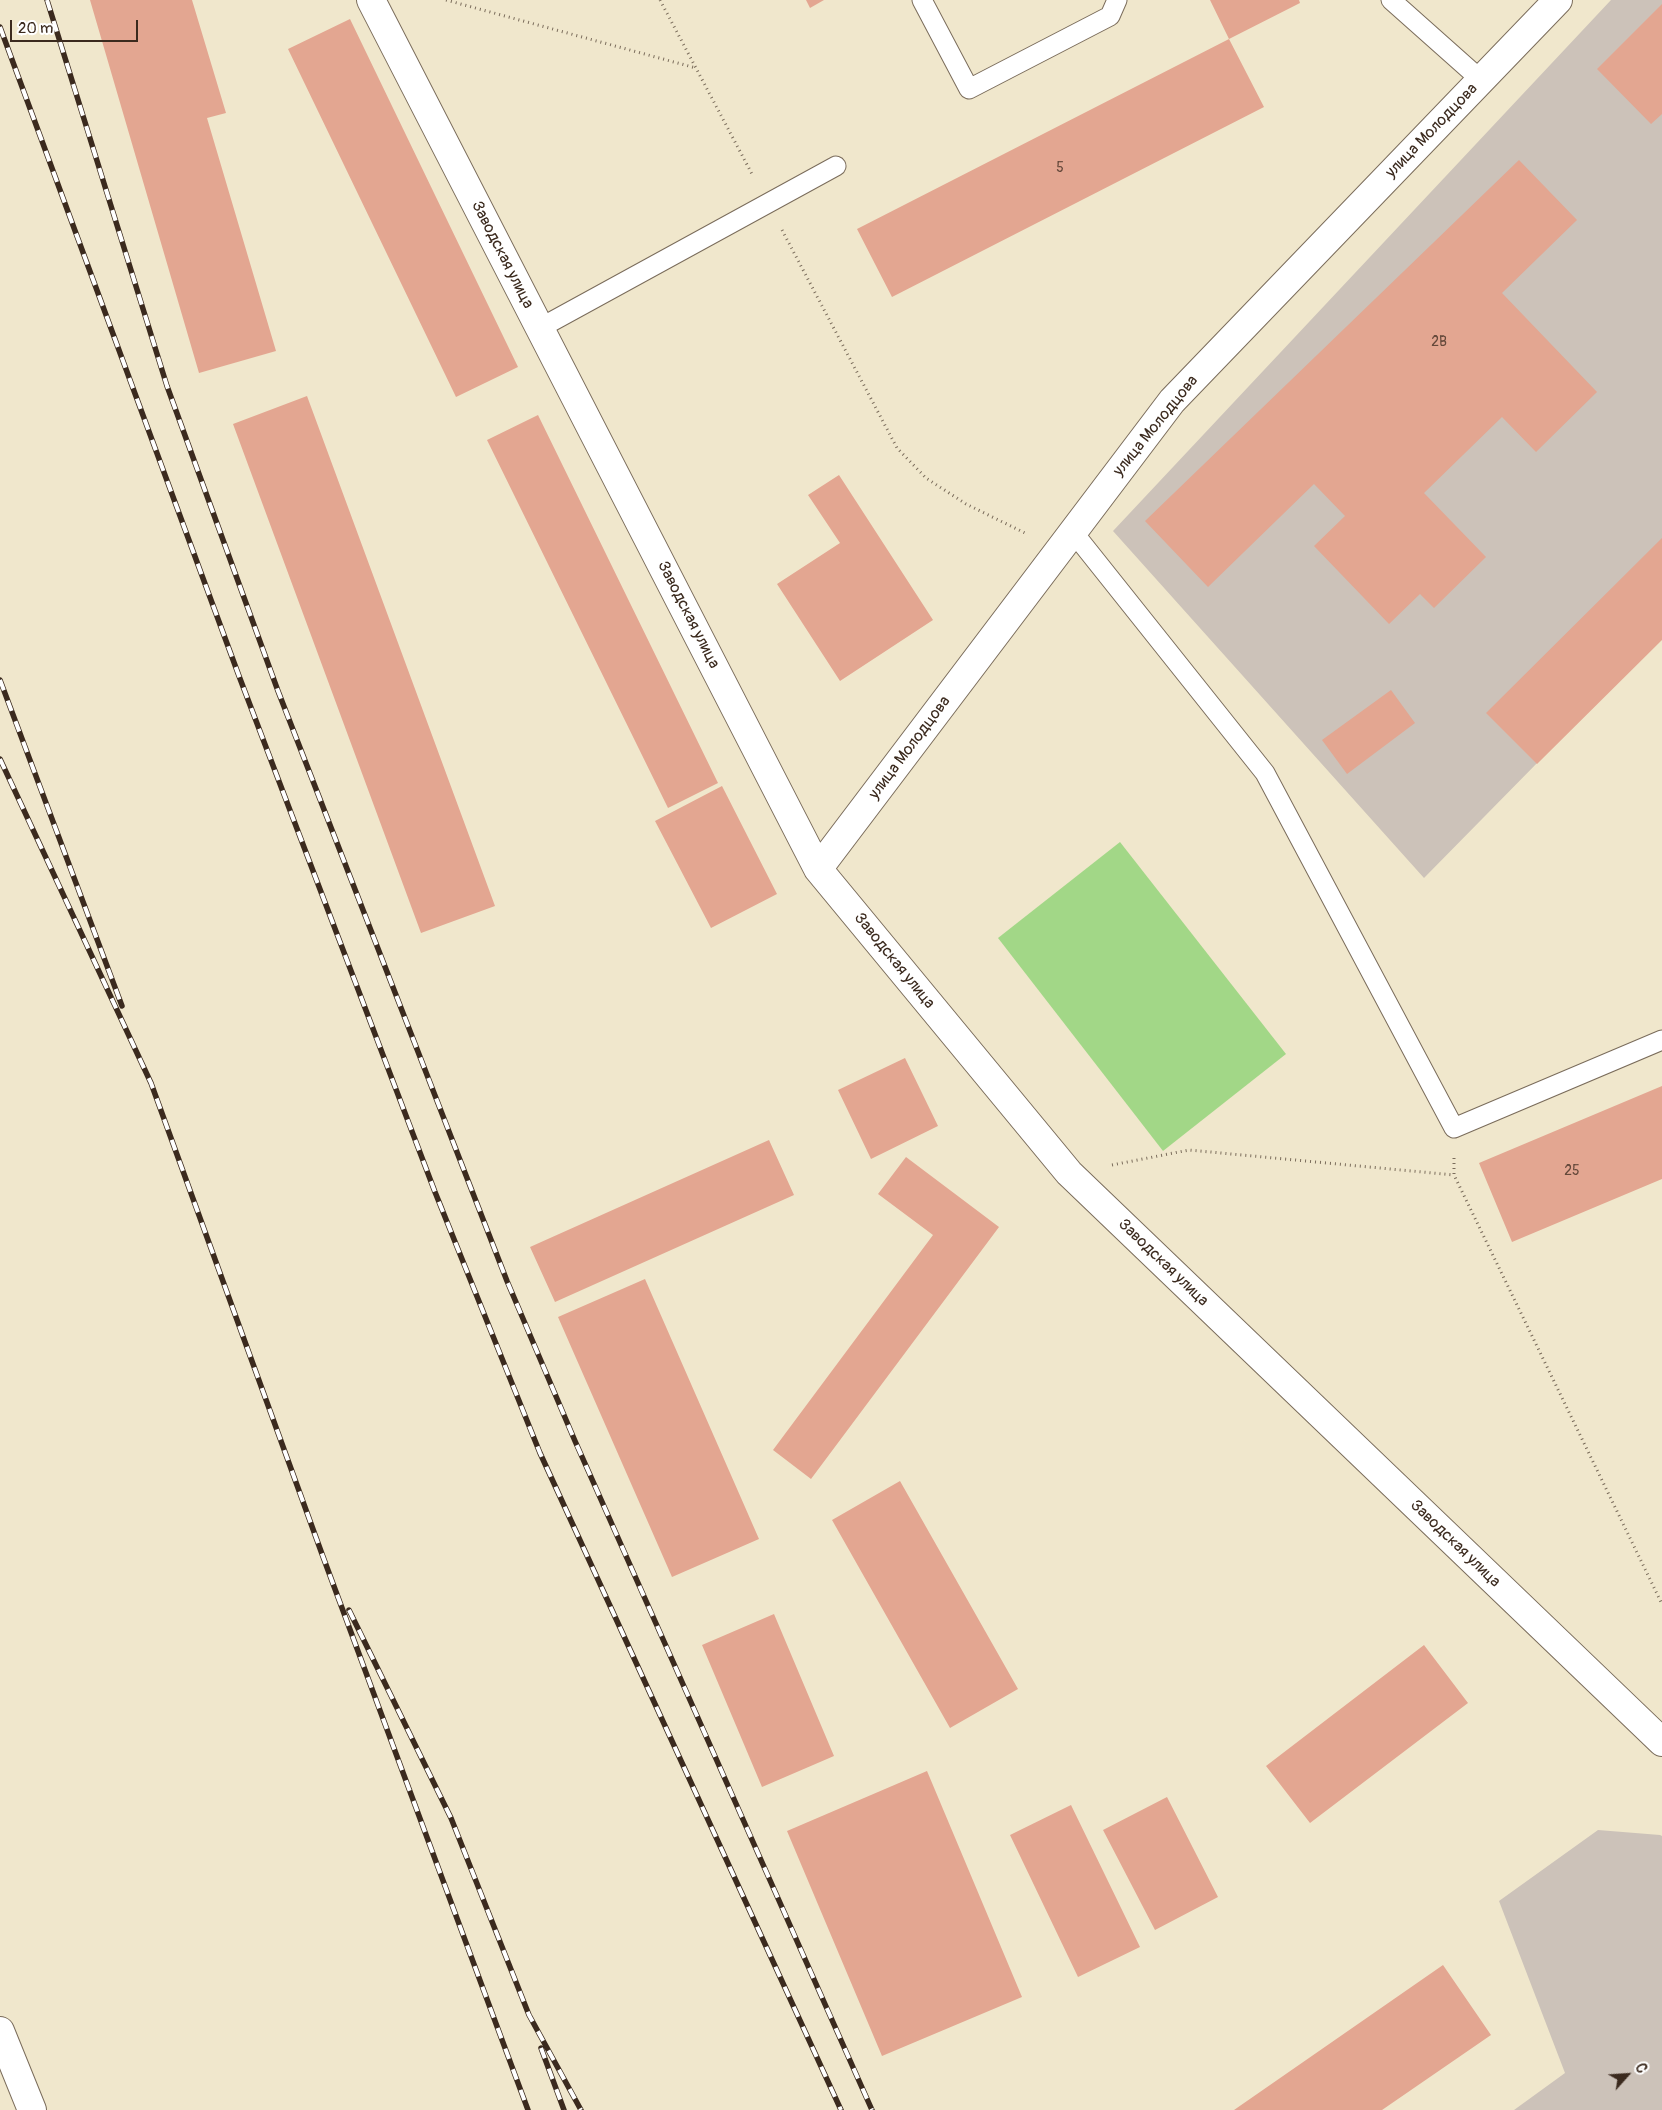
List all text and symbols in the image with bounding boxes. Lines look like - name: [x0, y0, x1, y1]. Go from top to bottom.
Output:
- scale bar: [12, 10, 140, 42]
- text: 20 m: [18, 19, 53, 38]
- street label: улица Молодцова: [1382, 80, 1482, 182]
- house number: 5: [1056, 160, 1064, 176]
- street label: Заводская улица: [467, 198, 537, 312]
- house number: 2В: [1431, 334, 1447, 350]
- street label: улица Молодцова: [1110, 372, 1202, 480]
- street label: Заводская улица: [653, 558, 723, 672]
- street label: улица Молодцова: [865, 693, 955, 803]
- street label: Заводская улица: [849, 909, 939, 1013]
- house number: 25: [1564, 1163, 1580, 1179]
- street label: Заводская улица: [1114, 1215, 1212, 1311]
- street label: Заводская улица: [1406, 1496, 1504, 1592]
- north arrow: [1602, 2050, 1652, 2100]
- text: С: [1631, 2061, 1650, 2076]

